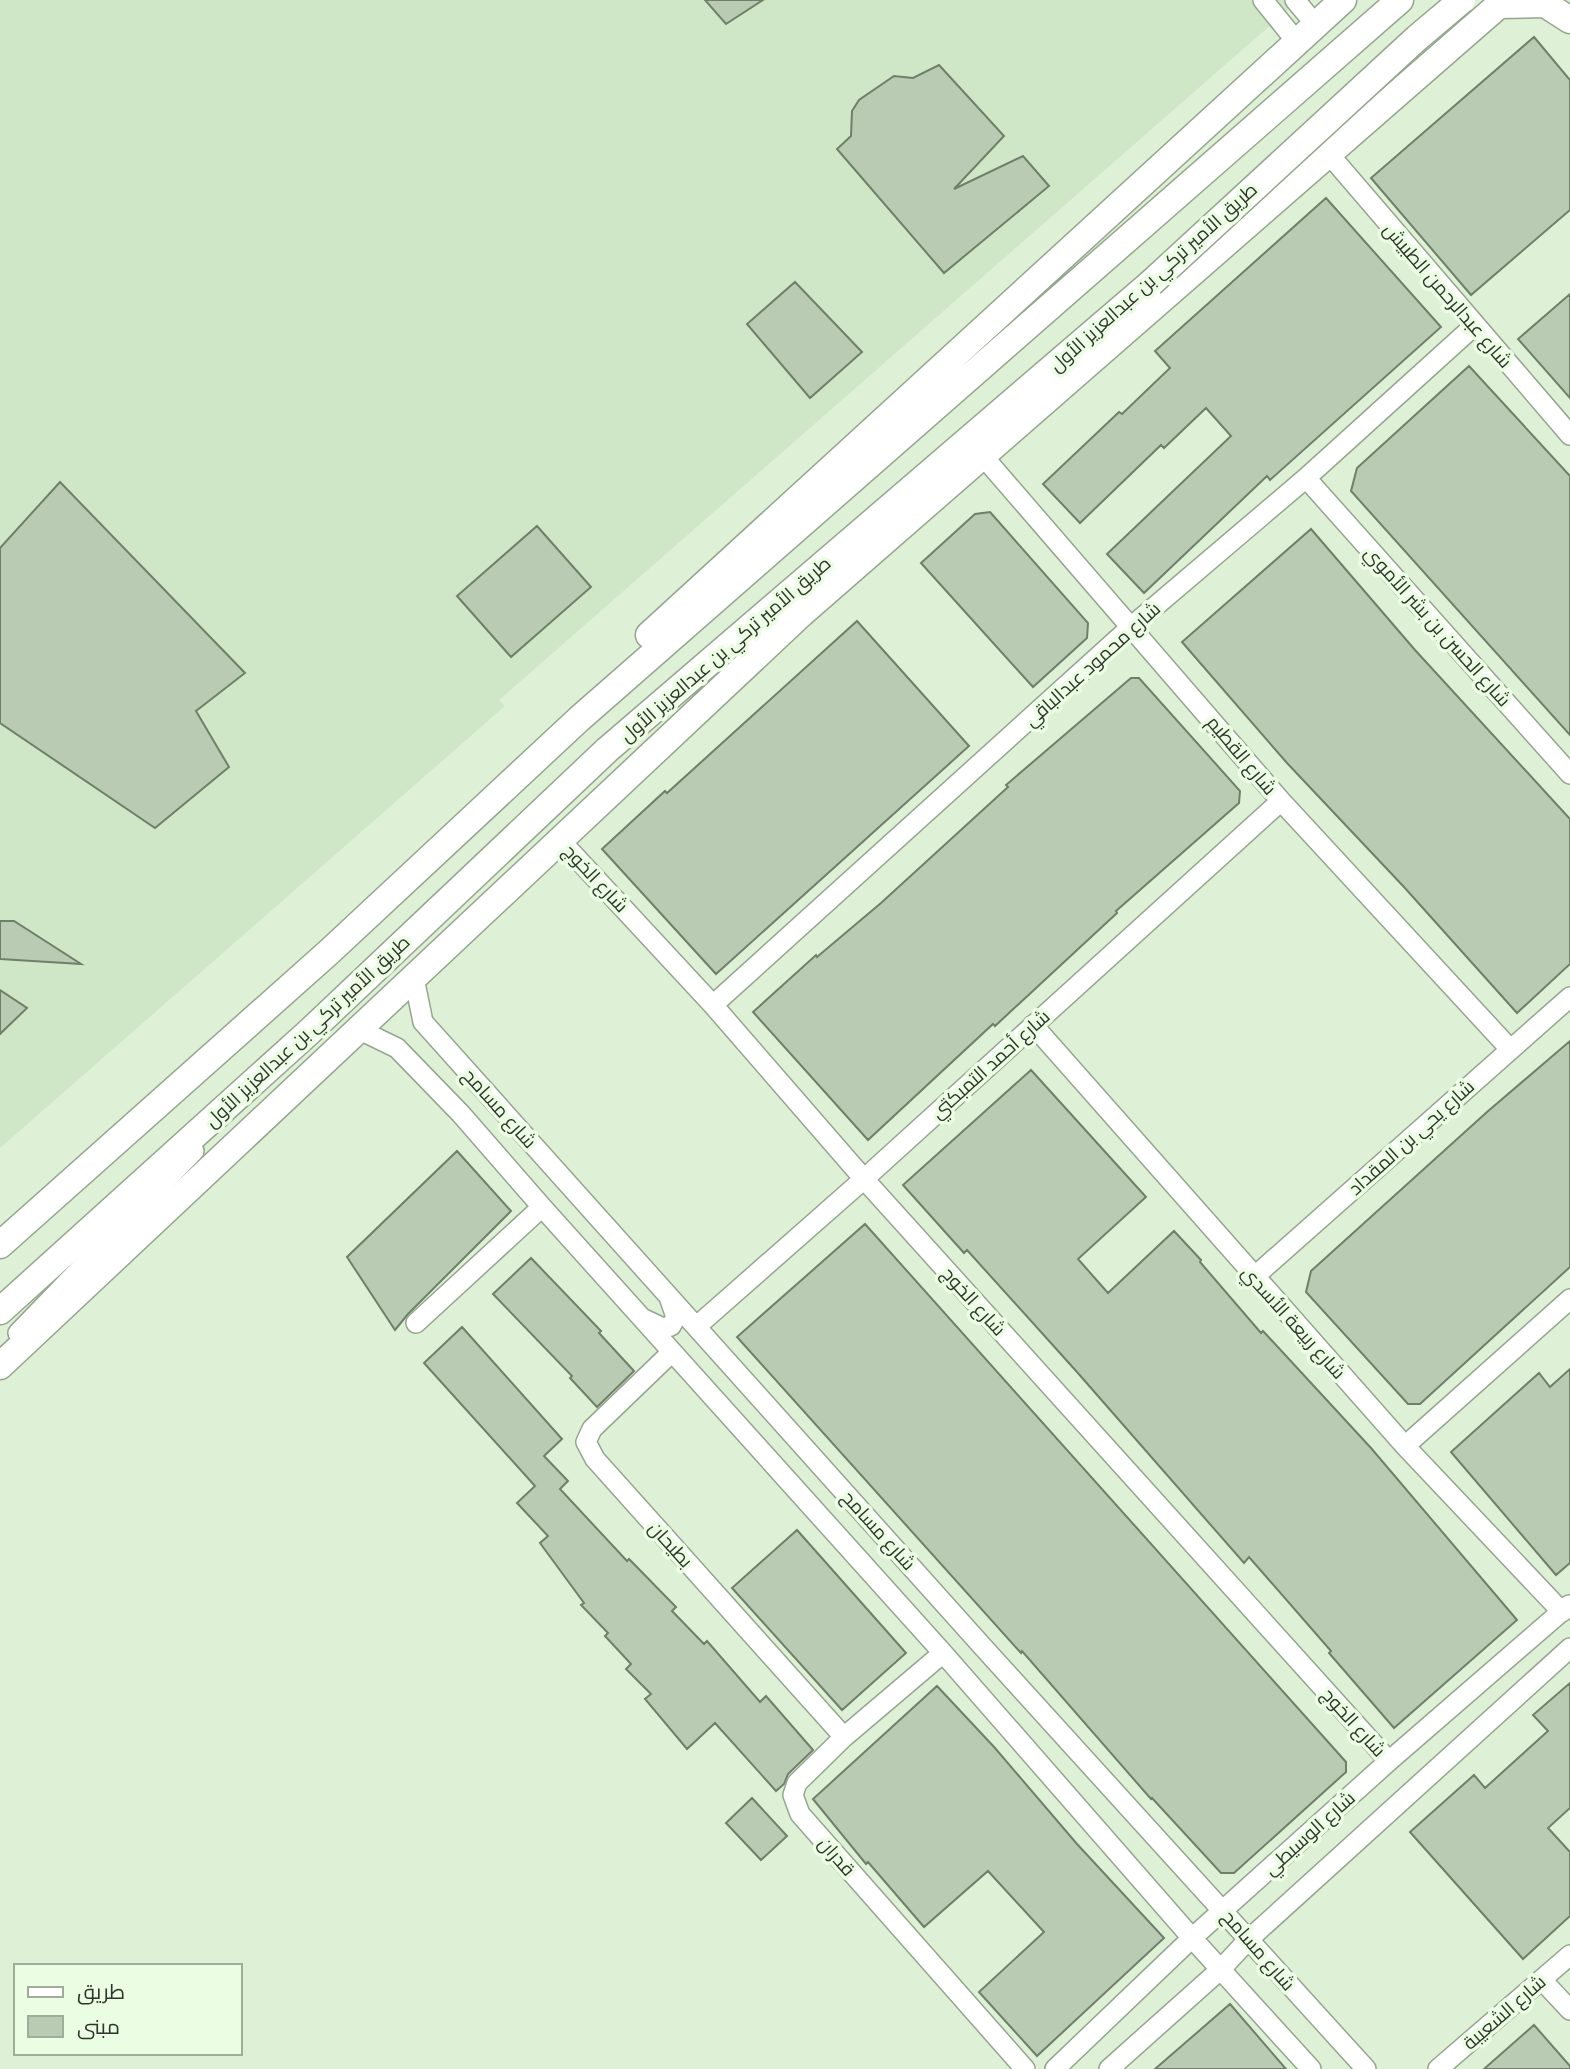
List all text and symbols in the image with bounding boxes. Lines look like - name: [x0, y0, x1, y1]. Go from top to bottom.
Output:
- street label: طريق الأمير تركي بن عبدالعزيز الأول: [1045, 178, 1264, 379]
- street label: شارع عبدالرحمن الطبيش: [1377, 218, 1517, 374]
- street label: شارع الحسن بن بشر الأموي: [1357, 541, 1516, 713]
- street label: طريق الأمير تركي بن عبدالعزيز الأول: [615, 552, 837, 749]
- street label: شارع محمود عبدالباقي: [1020, 597, 1167, 734]
- street label: شارع القطيم: [1200, 711, 1281, 801]
- street label: شارع الخوج: [557, 839, 633, 919]
- street label: طريق الأمير تركي بن عبدالعزيز الأول: [200, 930, 417, 1135]
- street label: شارع أحمد التمبكتي: [926, 1005, 1057, 1126]
- street label: شارع مسامح: [456, 1064, 541, 1154]
- street label: شارع يحي بن المقداد: [1344, 1075, 1481, 1202]
- street label: شارع ربيعة الأسدي: [1235, 1261, 1351, 1386]
- street label: شارع الخوج: [935, 1262, 1011, 1342]
- street label: شارع مسامح: [835, 1486, 920, 1576]
- street label: بطيحان: [644, 1516, 697, 1572]
- street label: شارع الخوج: [1315, 1683, 1391, 1763]
- street label: شارع الوسيطي: [1259, 1786, 1362, 1883]
- street label: قدران: [813, 1832, 860, 1881]
- street label: شارع مسامح: [1216, 1905, 1300, 1997]
- legend: [14, 1964, 242, 2055]
- street label: شارع الشعيبة: [1458, 1970, 1552, 2056]
- text: طريق: [77, 1979, 125, 2005]
- text: مبنى: [77, 2014, 120, 2040]

